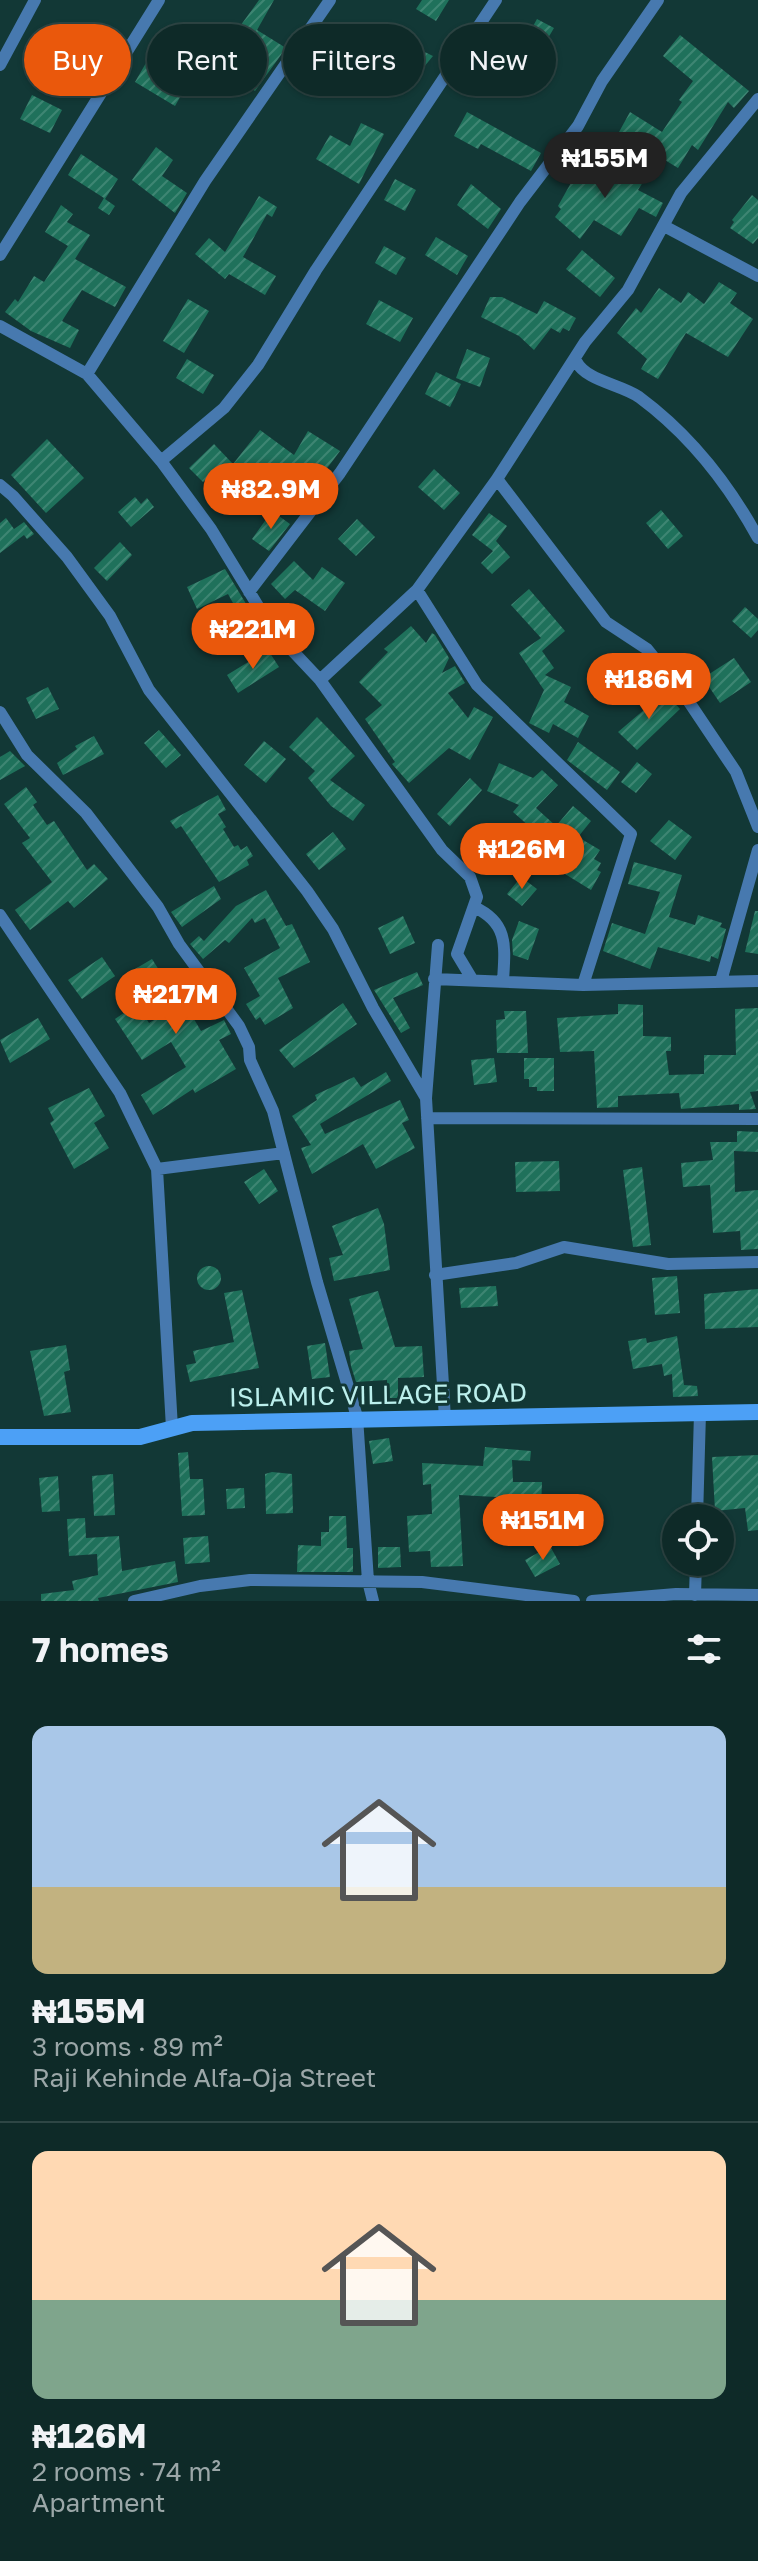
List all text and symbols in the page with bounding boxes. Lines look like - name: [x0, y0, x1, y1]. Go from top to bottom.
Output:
- chip: Buy: [24, 24, 131, 96]
- chip: Rent: [147, 24, 267, 96]
- chip: Filters: [283, 24, 424, 96]
- chip: New: [440, 24, 556, 96]
- pin: ₦155M: [549, 132, 661, 200]
- text: ₦155M: [561, 142, 649, 173]
- pin: ₦82.9M: [206, 463, 336, 531]
- text: ₦82.9M: [221, 473, 321, 504]
- pin: ₦221M: [197, 603, 309, 671]
- text: ₦221M: [209, 613, 297, 644]
- pin: ₦186M: [593, 653, 705, 721]
- text: ₦186M: [605, 663, 693, 694]
- pin: ₦126M: [466, 823, 578, 891]
- text: ₦126M: [478, 833, 566, 864]
- pin: ₦217M: [120, 968, 232, 1036]
- text: ₦217M: [133, 978, 219, 1009]
- street label: ISLAMIC VILLAGE ROAD: [229, 1376, 527, 1413]
- pin: ₦151M: [487, 1494, 599, 1562]
- text: ₦151M: [501, 1504, 585, 1535]
- map controls: [662, 1504, 734, 1576]
- button: locate: [662, 1504, 734, 1576]
- icon: filters: [682, 1627, 726, 1671]
- text: 7 homes: [32, 1629, 169, 1669]
- icon: home: [307, 1778, 451, 1922]
- text: ₦155M: [32, 1990, 146, 2030]
- text: 3 rooms · 89 m²: [32, 2031, 223, 2062]
- text: Raji Kehinde Alfa-Oja Street: [32, 2062, 376, 2093]
- icon: home: [307, 2203, 451, 2347]
- text: ₦126M: [32, 2415, 147, 2455]
- text: 2 rooms · 74 m²: [32, 2456, 221, 2487]
- text: Apartment: [32, 2487, 165, 2518]

